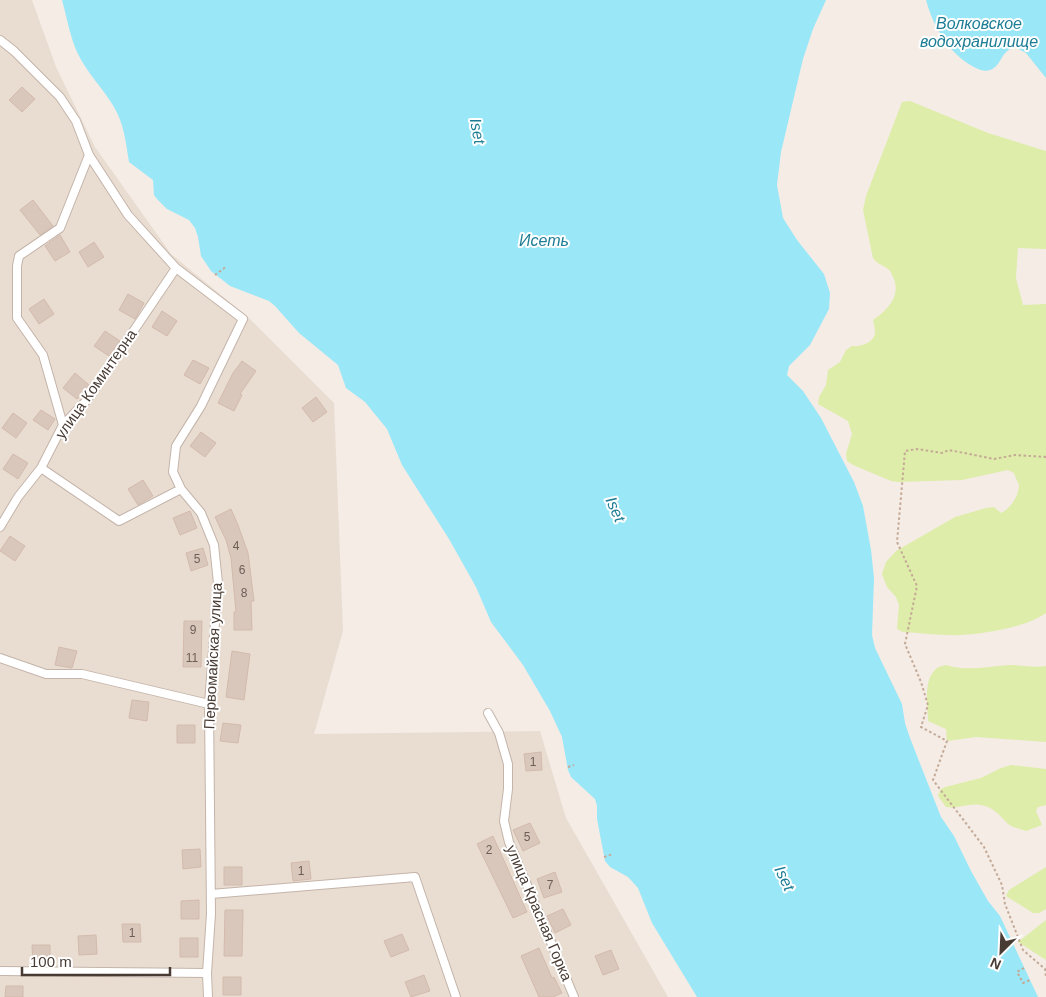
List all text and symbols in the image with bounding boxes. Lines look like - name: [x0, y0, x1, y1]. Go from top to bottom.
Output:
- water label: Волковское водохранилище: [920, 15, 1038, 50]
- water label: Iset: [467, 117, 488, 146]
- water label: Исеть: [519, 232, 569, 249]
- street label: улица Коминтерна: [51, 325, 140, 442]
- water label: Iset: [603, 494, 629, 525]
- house number: 4: [233, 539, 240, 553]
- house number: 5: [194, 552, 201, 566]
- house number: 6: [239, 563, 246, 577]
- street label: Первомайская улица: [200, 582, 225, 730]
- house number: 8: [241, 586, 248, 600]
- house number: 9: [190, 623, 197, 637]
- house number: 11: [186, 651, 199, 665]
- house number: 1: [530, 755, 537, 769]
- house number: 5: [524, 830, 531, 844]
- street label: улица Красная Горка: [503, 842, 576, 984]
- house number: 2: [486, 843, 493, 857]
- water label: Iset: [771, 863, 798, 894]
- house number: 1: [298, 864, 305, 878]
- house number: 7: [547, 878, 554, 892]
- house number: 1: [129, 926, 136, 940]
- north arrow: [976, 927, 1026, 977]
- scale bar: [22, 944, 170, 976]
- text: 100 m: [30, 953, 72, 970]
- text: N: [988, 955, 1004, 973]

